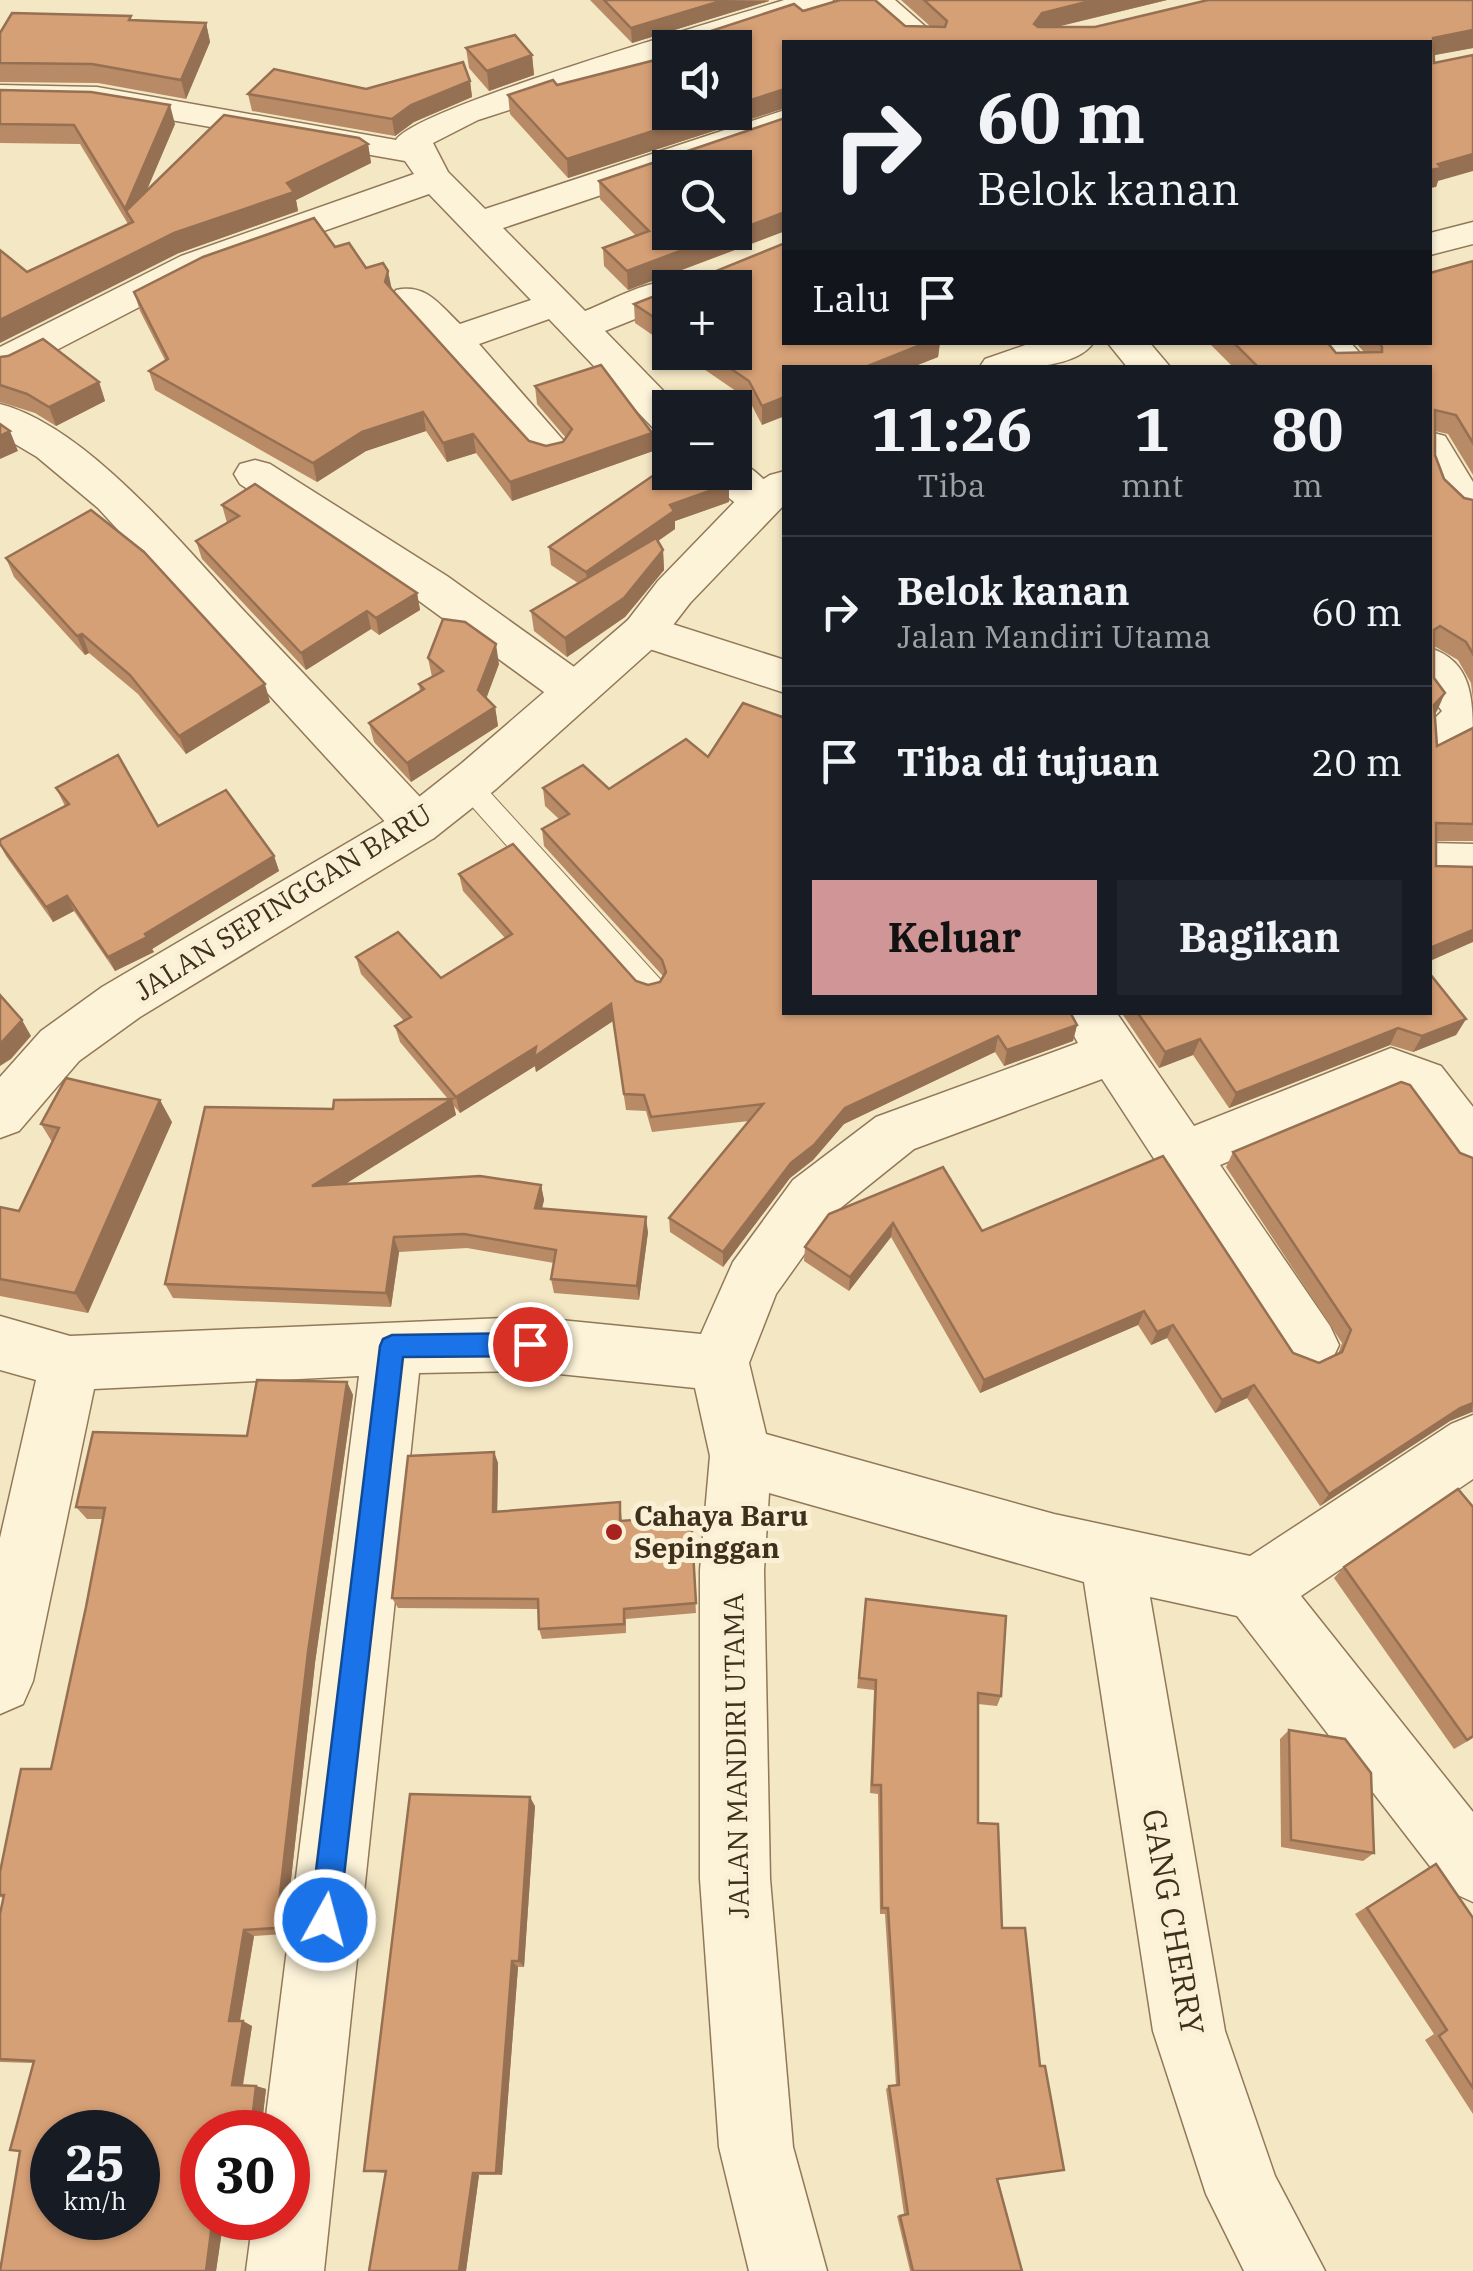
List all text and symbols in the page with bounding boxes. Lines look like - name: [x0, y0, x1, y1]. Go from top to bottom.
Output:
- map controls: [652, 30, 752, 490]
- button: sound: [652, 30, 752, 130]
- text: 60 m: [977, 71, 1145, 162]
- icon: right: [812, 80, 942, 210]
- button: search: [652, 150, 752, 250]
- text: Belok kanan: [977, 159, 1240, 217]
- button: +: [652, 270, 752, 370]
- icon: arrive: [910, 270, 965, 325]
- text: Lalu: [812, 273, 890, 322]
- text: 11:26: [870, 389, 1033, 468]
- text: 1: [1134, 389, 1170, 468]
- text: 80: [1272, 389, 1344, 468]
- button: −: [652, 390, 752, 490]
- text: Tiba: [918, 464, 985, 506]
- text: mnt: [1121, 464, 1183, 506]
- text: m: [1292, 464, 1323, 506]
- text: Belok kanan: [897, 566, 1130, 615]
- icon: right: [812, 584, 867, 639]
- text: 60 m: [1311, 587, 1402, 636]
- text: Jalan Mandiri Utama: [897, 615, 1211, 657]
- icon: arrive: [812, 734, 867, 789]
- text: Tiba di tujuan: [897, 737, 1159, 786]
- text: 20 m: [1311, 737, 1402, 786]
- street label: JALAN SEPINGGAN BARU: [127, 795, 438, 1008]
- button: Keluar: [812, 880, 1097, 995]
- button: Bagikan: [1117, 880, 1402, 995]
- pin: [488, 1302, 573, 1387]
- icon: arrive: [503, 1317, 558, 1372]
- place label: Cahaya Baru Sepinggan: [634, 1497, 808, 1566]
- marker: Cahaya Baru Sepinggan: [603, 1521, 625, 1543]
- street label: JALAN MANDIRI UTAMA: [714, 1593, 757, 1919]
- street label: GANG CHERRY: [1133, 1806, 1215, 2038]
- position arrow: [273, 1868, 377, 1972]
- speed limit sign: 30: [180, 2110, 310, 2240]
- text: 25: [65, 2130, 125, 2195]
- text: km/h: [63, 2184, 127, 2217]

